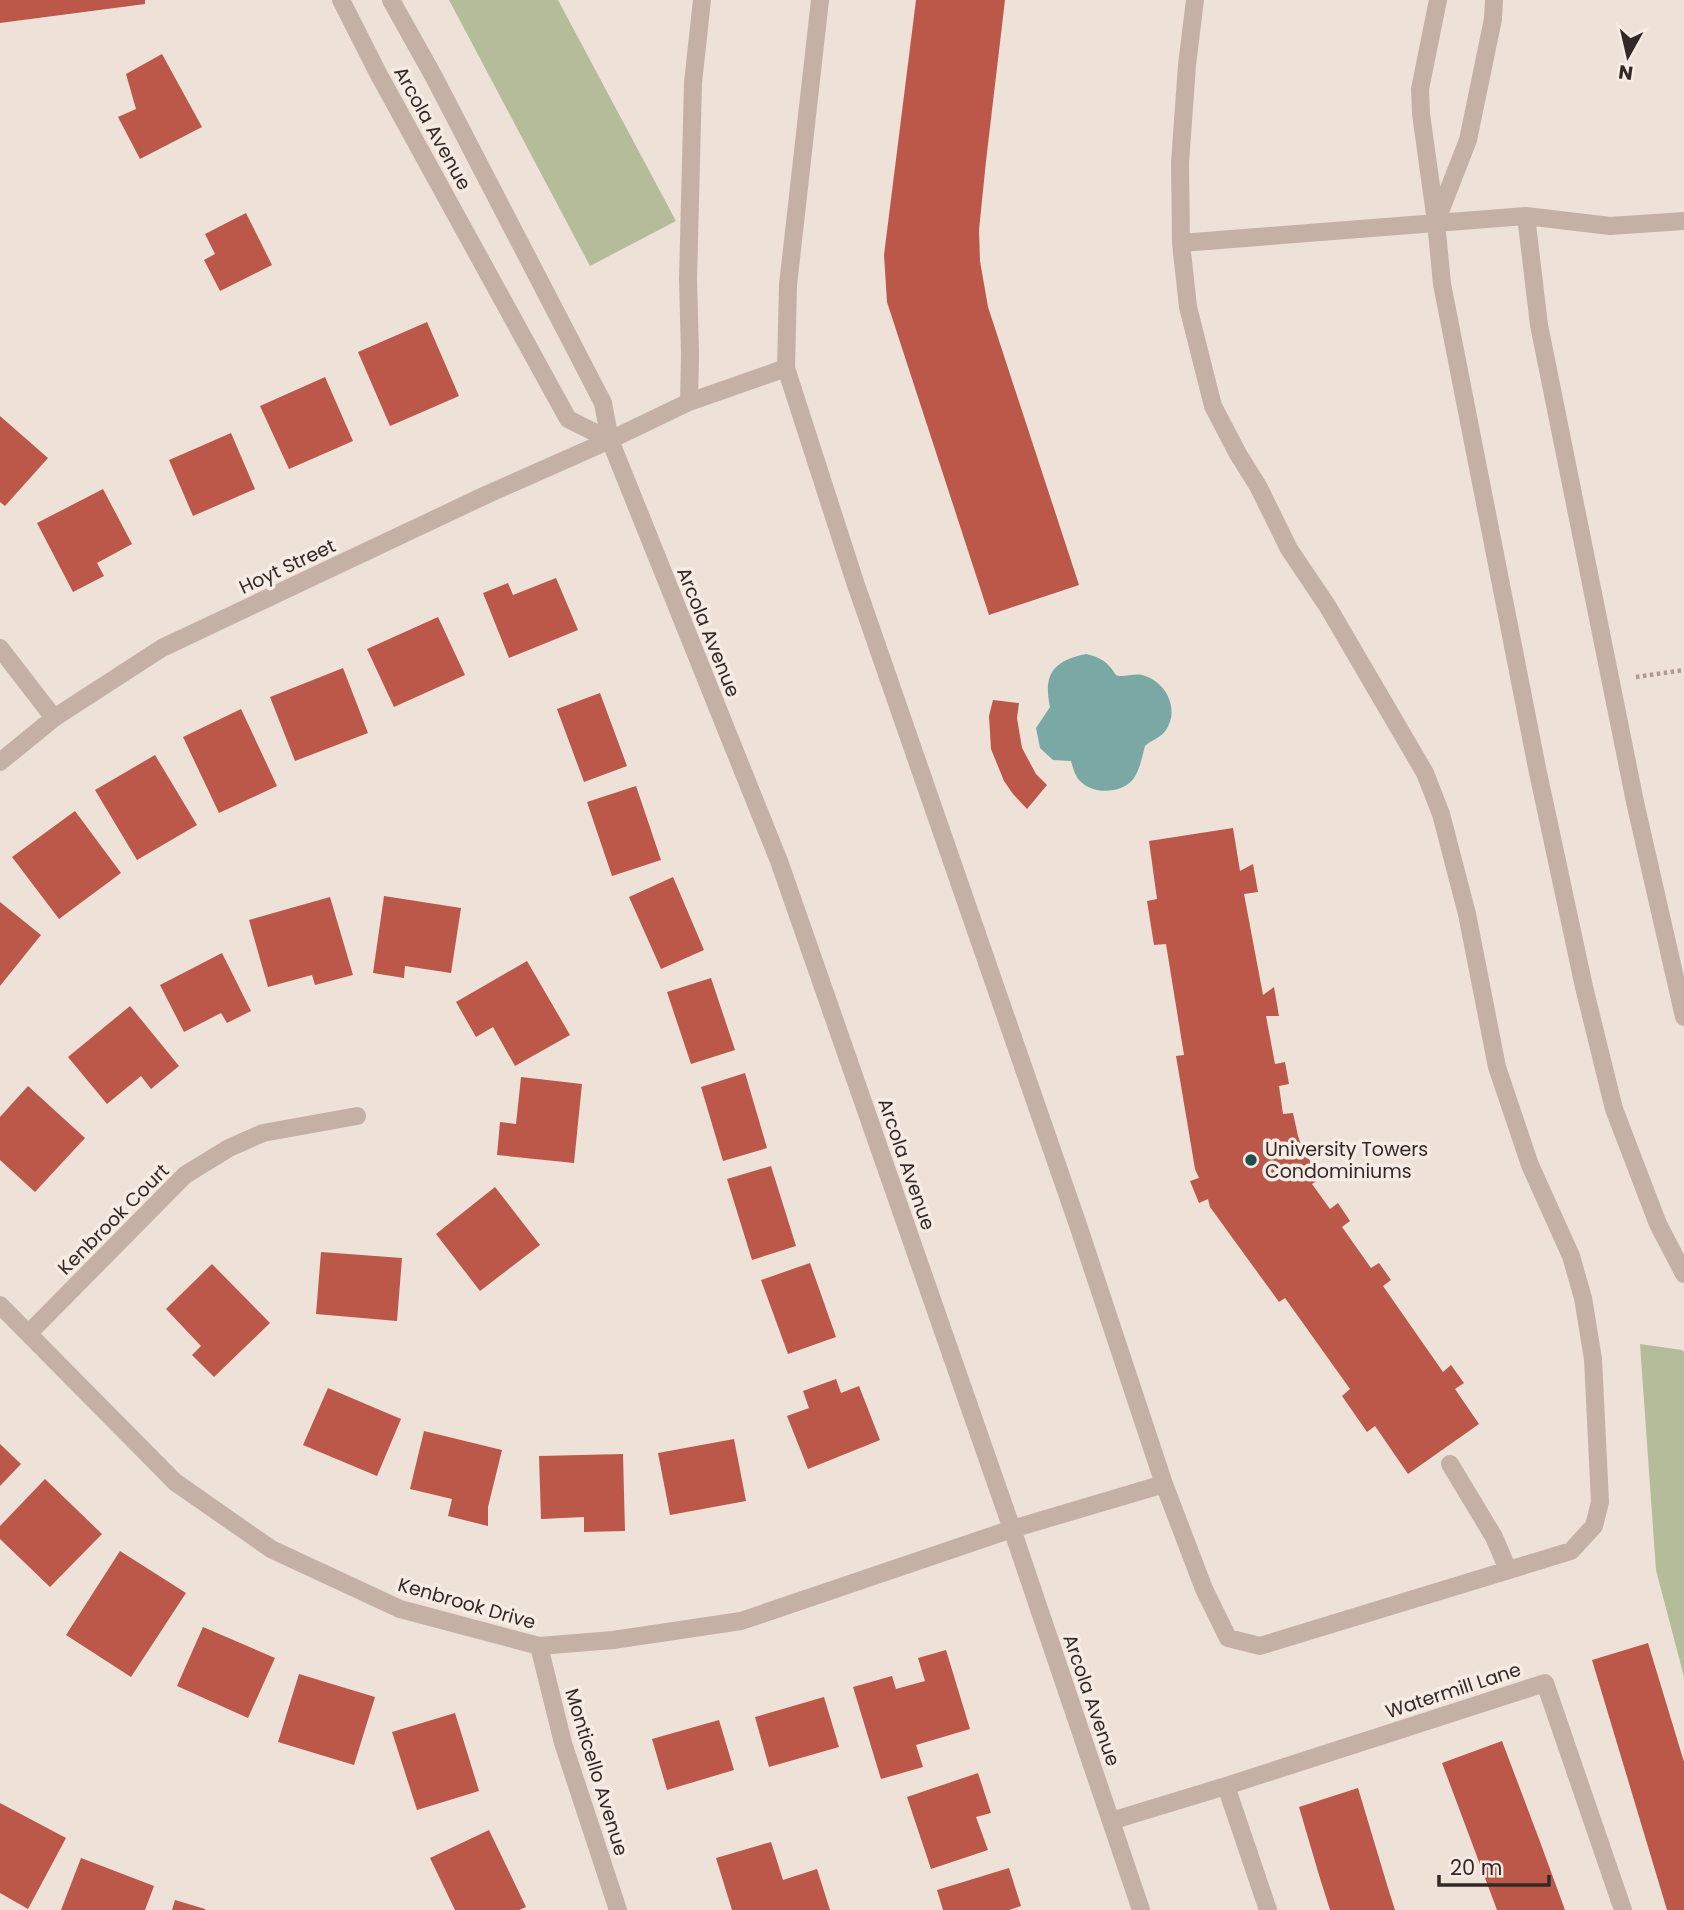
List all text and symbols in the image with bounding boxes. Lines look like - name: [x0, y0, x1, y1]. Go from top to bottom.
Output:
- north arrow: [1593, 21, 1663, 91]
- text: N: [1617, 58, 1635, 87]
- street label: Arcola Avenue: [387, 62, 478, 195]
- street label: Hoyt Street: [235, 532, 340, 601]
- street label: Arcola Avenue: [670, 563, 747, 701]
- street label: Arcola Avenue: [871, 1095, 942, 1234]
- place label: University Towers Condominiums: [1265, 1136, 1428, 1185]
- marker: University Towers Condominiums: [1243, 1152, 1259, 1168]
- street label: Kenbrook Court: [52, 1158, 175, 1281]
- street label: Kenbrook Drive: [395, 1571, 539, 1636]
- street label: Arcola Avenue: [1056, 1631, 1127, 1770]
- street label: Watermill Lane: [1382, 1656, 1524, 1725]
- street label: Monticello Avenue: [558, 1685, 635, 1859]
- scale bar: [1439, 1843, 1549, 1887]
- text: 20 m: [1450, 1853, 1503, 1882]

